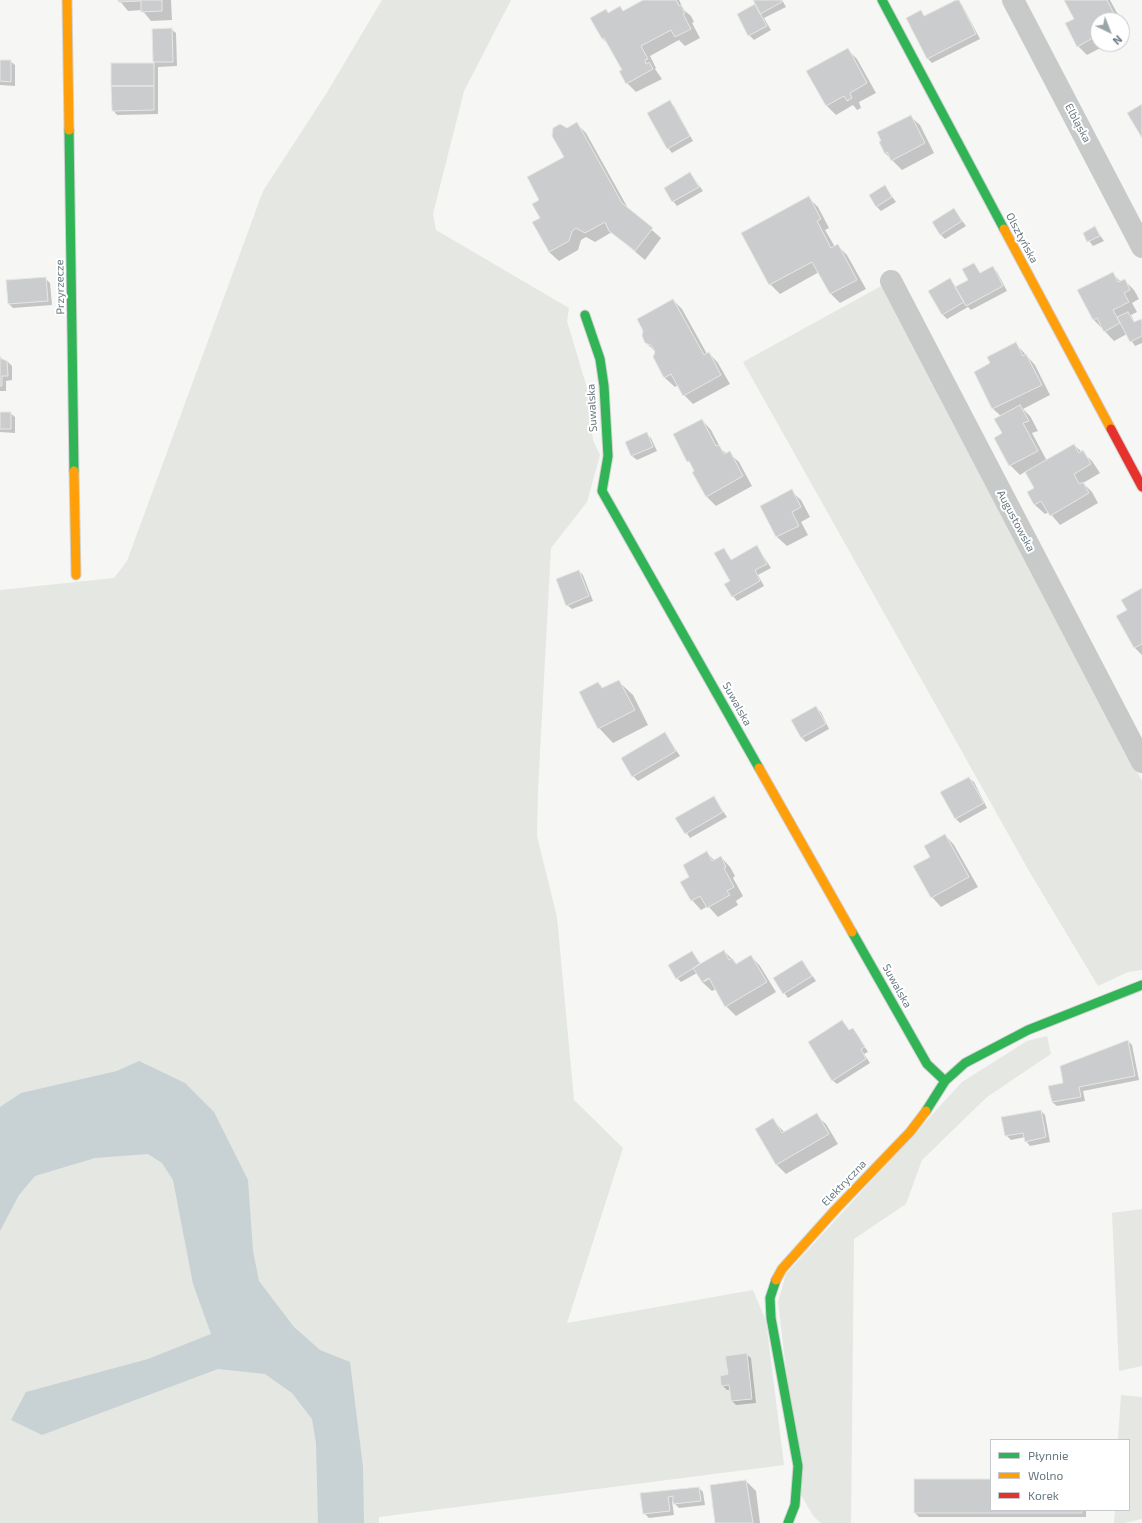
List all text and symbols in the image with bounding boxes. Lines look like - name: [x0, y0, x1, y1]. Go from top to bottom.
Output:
- north arrow: [1090, 12, 1130, 52]
- text: N: [1111, 33, 1125, 48]
- street label: Elbląska: [1062, 101, 1094, 145]
- street label: Olsztyńska: [1003, 210, 1041, 266]
- street label: Przyrzecze: [53, 259, 67, 315]
- street label: Suwalska: [584, 384, 600, 432]
- street label: Augustowska: [994, 488, 1038, 554]
- street label: Suwalska: [720, 680, 754, 728]
- street label: Suwalska: [880, 962, 914, 1010]
- street label: Elektryczna: [819, 1157, 869, 1209]
- legend: [990, 1439, 1130, 1511]
- text: Płynnie: [1028, 1448, 1068, 1462]
- text: Wolno: [1028, 1468, 1063, 1482]
- text: Korek: [1028, 1488, 1059, 1502]

